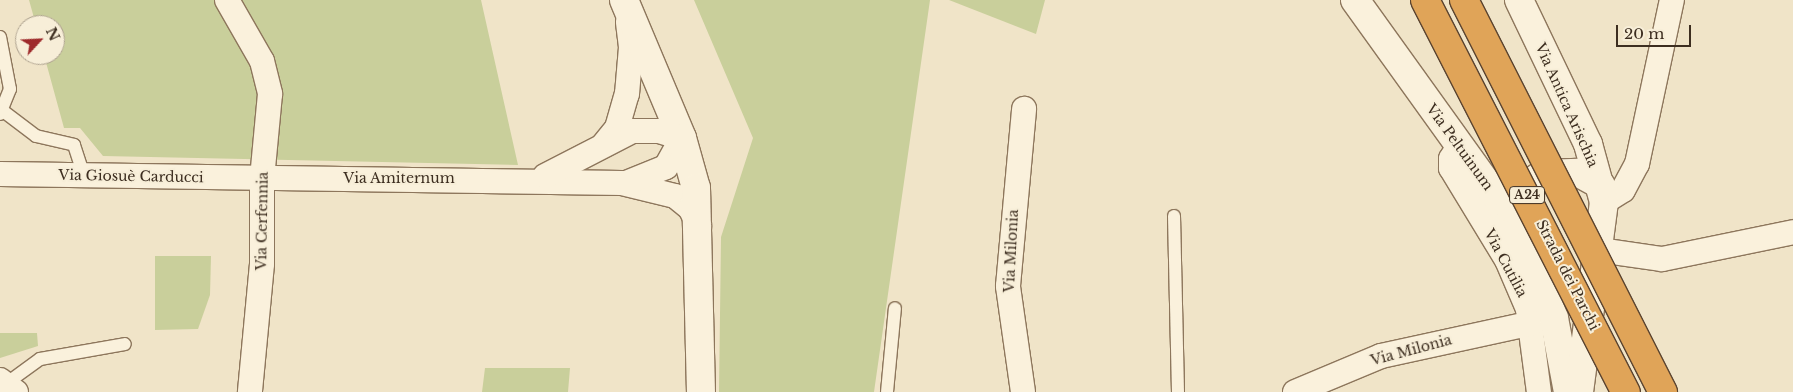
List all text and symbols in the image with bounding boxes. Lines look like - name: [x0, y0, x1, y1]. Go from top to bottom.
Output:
- north arrow: [15, 15, 65, 65]
- scale bar: [1618, 15, 1693, 47]
- text: N: [42, 24, 64, 44]
- text: 20 m: [1624, 24, 1664, 43]
- street label: Via Antica Arischia: [1532, 40, 1602, 170]
- street label: Via Peltuinum: [1423, 101, 1497, 193]
- street label: Via Giosuè Carducci: [58, 166, 204, 186]
- street label: Via Amiternum: [343, 170, 455, 186]
- street label: Via Cerfennia: [253, 171, 271, 271]
- road number: A24: [1508, 186, 1546, 204]
- street label: Via Milonia: [1000, 209, 1022, 293]
- street label: Strada dei Parchi: [1533, 217, 1603, 333]
- street label: Via Cutilia: [1481, 226, 1531, 300]
- street label: Via Milonia: [1369, 331, 1453, 369]

